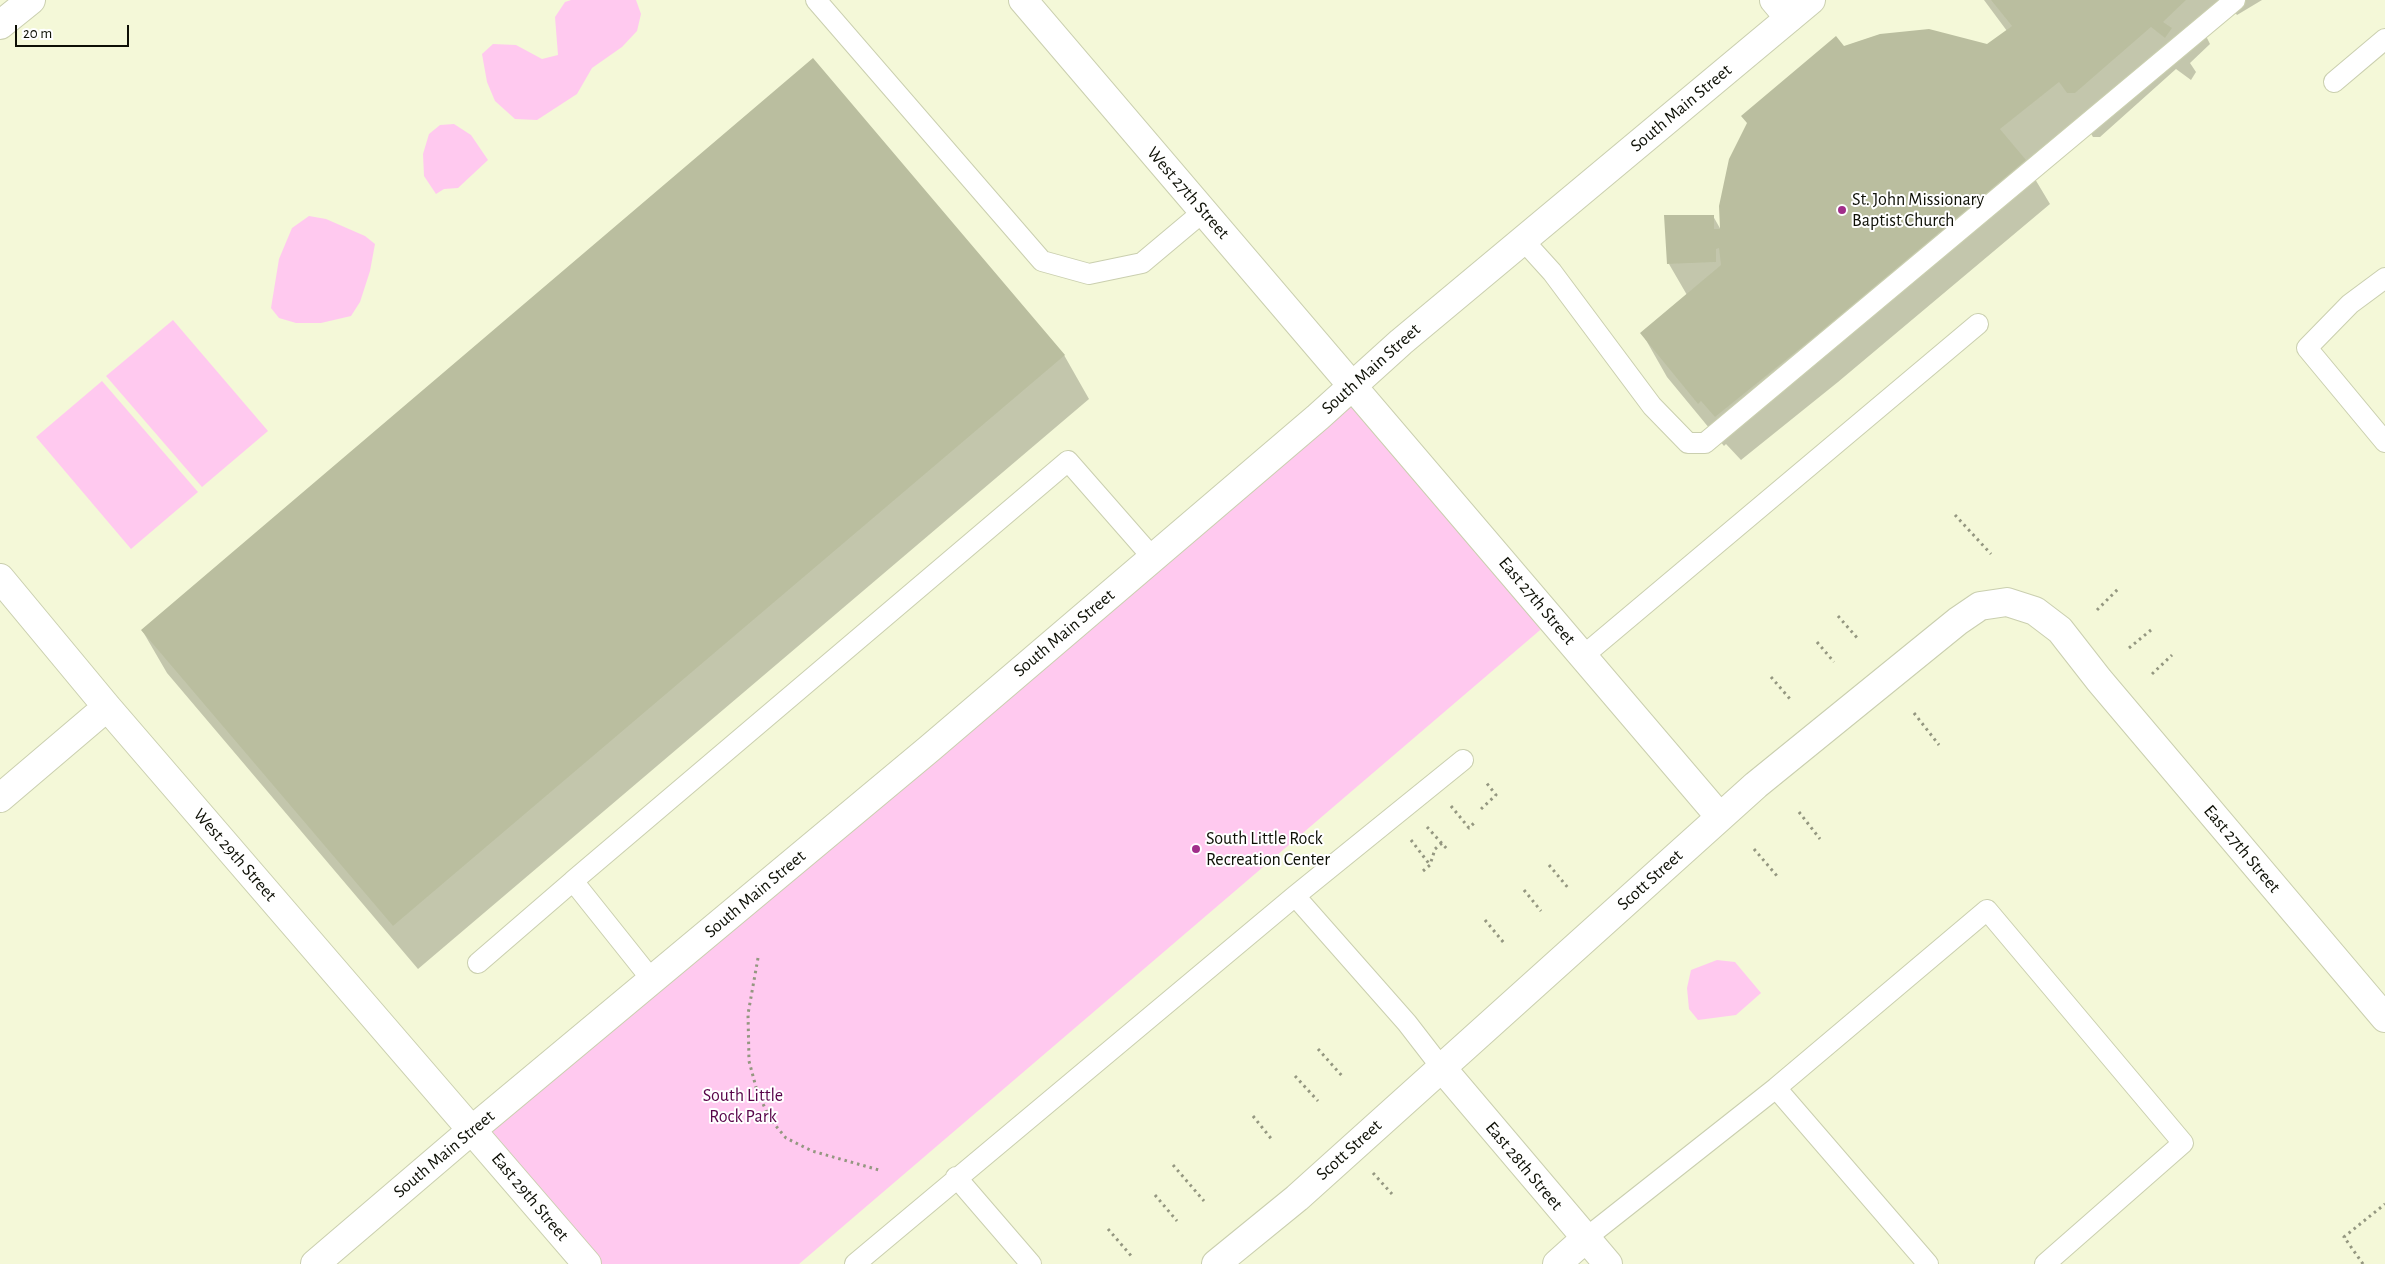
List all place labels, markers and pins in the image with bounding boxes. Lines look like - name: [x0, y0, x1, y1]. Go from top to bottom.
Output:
- place label: St. John Missionary Baptist Church: [1852, 189, 1984, 232]
- marker: St. John Missionary Baptist Church: [1836, 204, 1848, 216]
- place label: South Little Rock Recreation Center: [1206, 828, 1330, 871]
- marker: South Little Rock Recreation Center: [1190, 843, 1202, 855]

